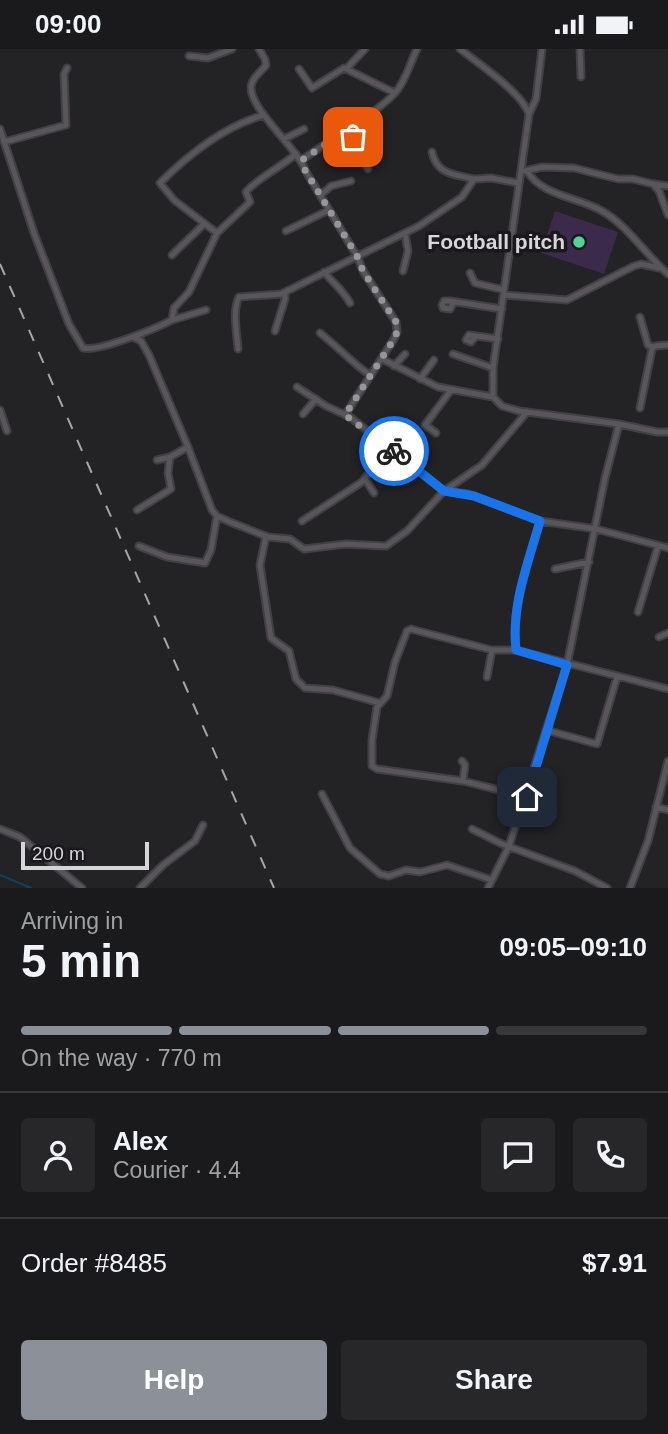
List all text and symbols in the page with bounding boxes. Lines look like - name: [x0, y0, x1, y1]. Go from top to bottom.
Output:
- text: 09:00: [35, 9, 102, 39]
- pin: [323, 107, 383, 167]
- icon: bag: [334, 118, 372, 156]
- place label: Football pitch: [427, 230, 565, 253]
- marker: Football pitch: [571, 234, 587, 250]
- courier: [359, 416, 429, 486]
- icon: bike: [375, 432, 413, 470]
- pin: [497, 767, 557, 827]
- icon: home: [508, 778, 546, 816]
- scale bar: [21, 839, 149, 871]
- text: 200 m: [32, 843, 85, 864]
- text: Arriving in: [21, 908, 123, 934]
- text: 09:05–09:10: [500, 932, 647, 962]
- text: 5 min: [21, 935, 141, 987]
- text: On the way · 770 m: [21, 1045, 222, 1071]
- button: person: [21, 1118, 95, 1192]
- button: chat: [481, 1118, 555, 1192]
- button: phone: [573, 1118, 647, 1192]
- text: Alex: [113, 1126, 168, 1156]
- text: Courier · 4.4: [113, 1157, 241, 1183]
- text: Order #8485: [21, 1248, 167, 1278]
- text: $7.91: [582, 1248, 647, 1278]
- button: Help: [21, 1340, 327, 1420]
- button: Share: [341, 1340, 647, 1420]

